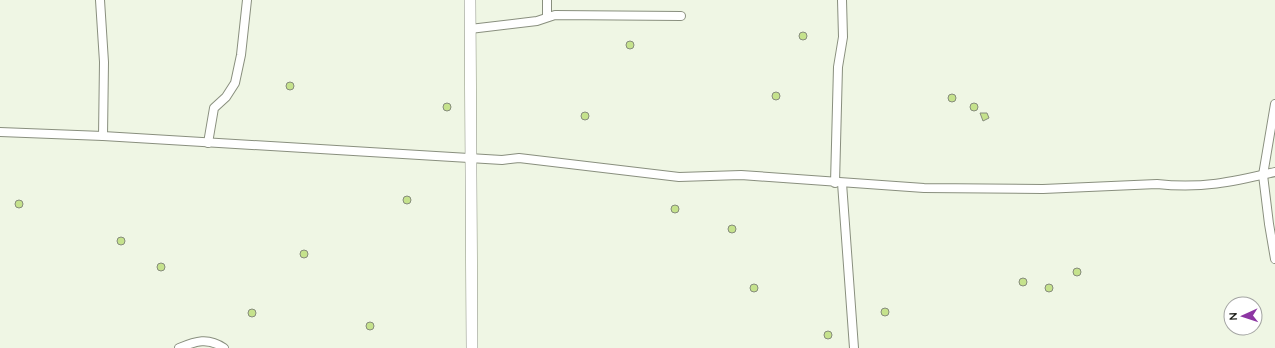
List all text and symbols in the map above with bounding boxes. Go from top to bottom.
north arrow [1223,296,1263,336]
text: N [1226,312,1240,321]

